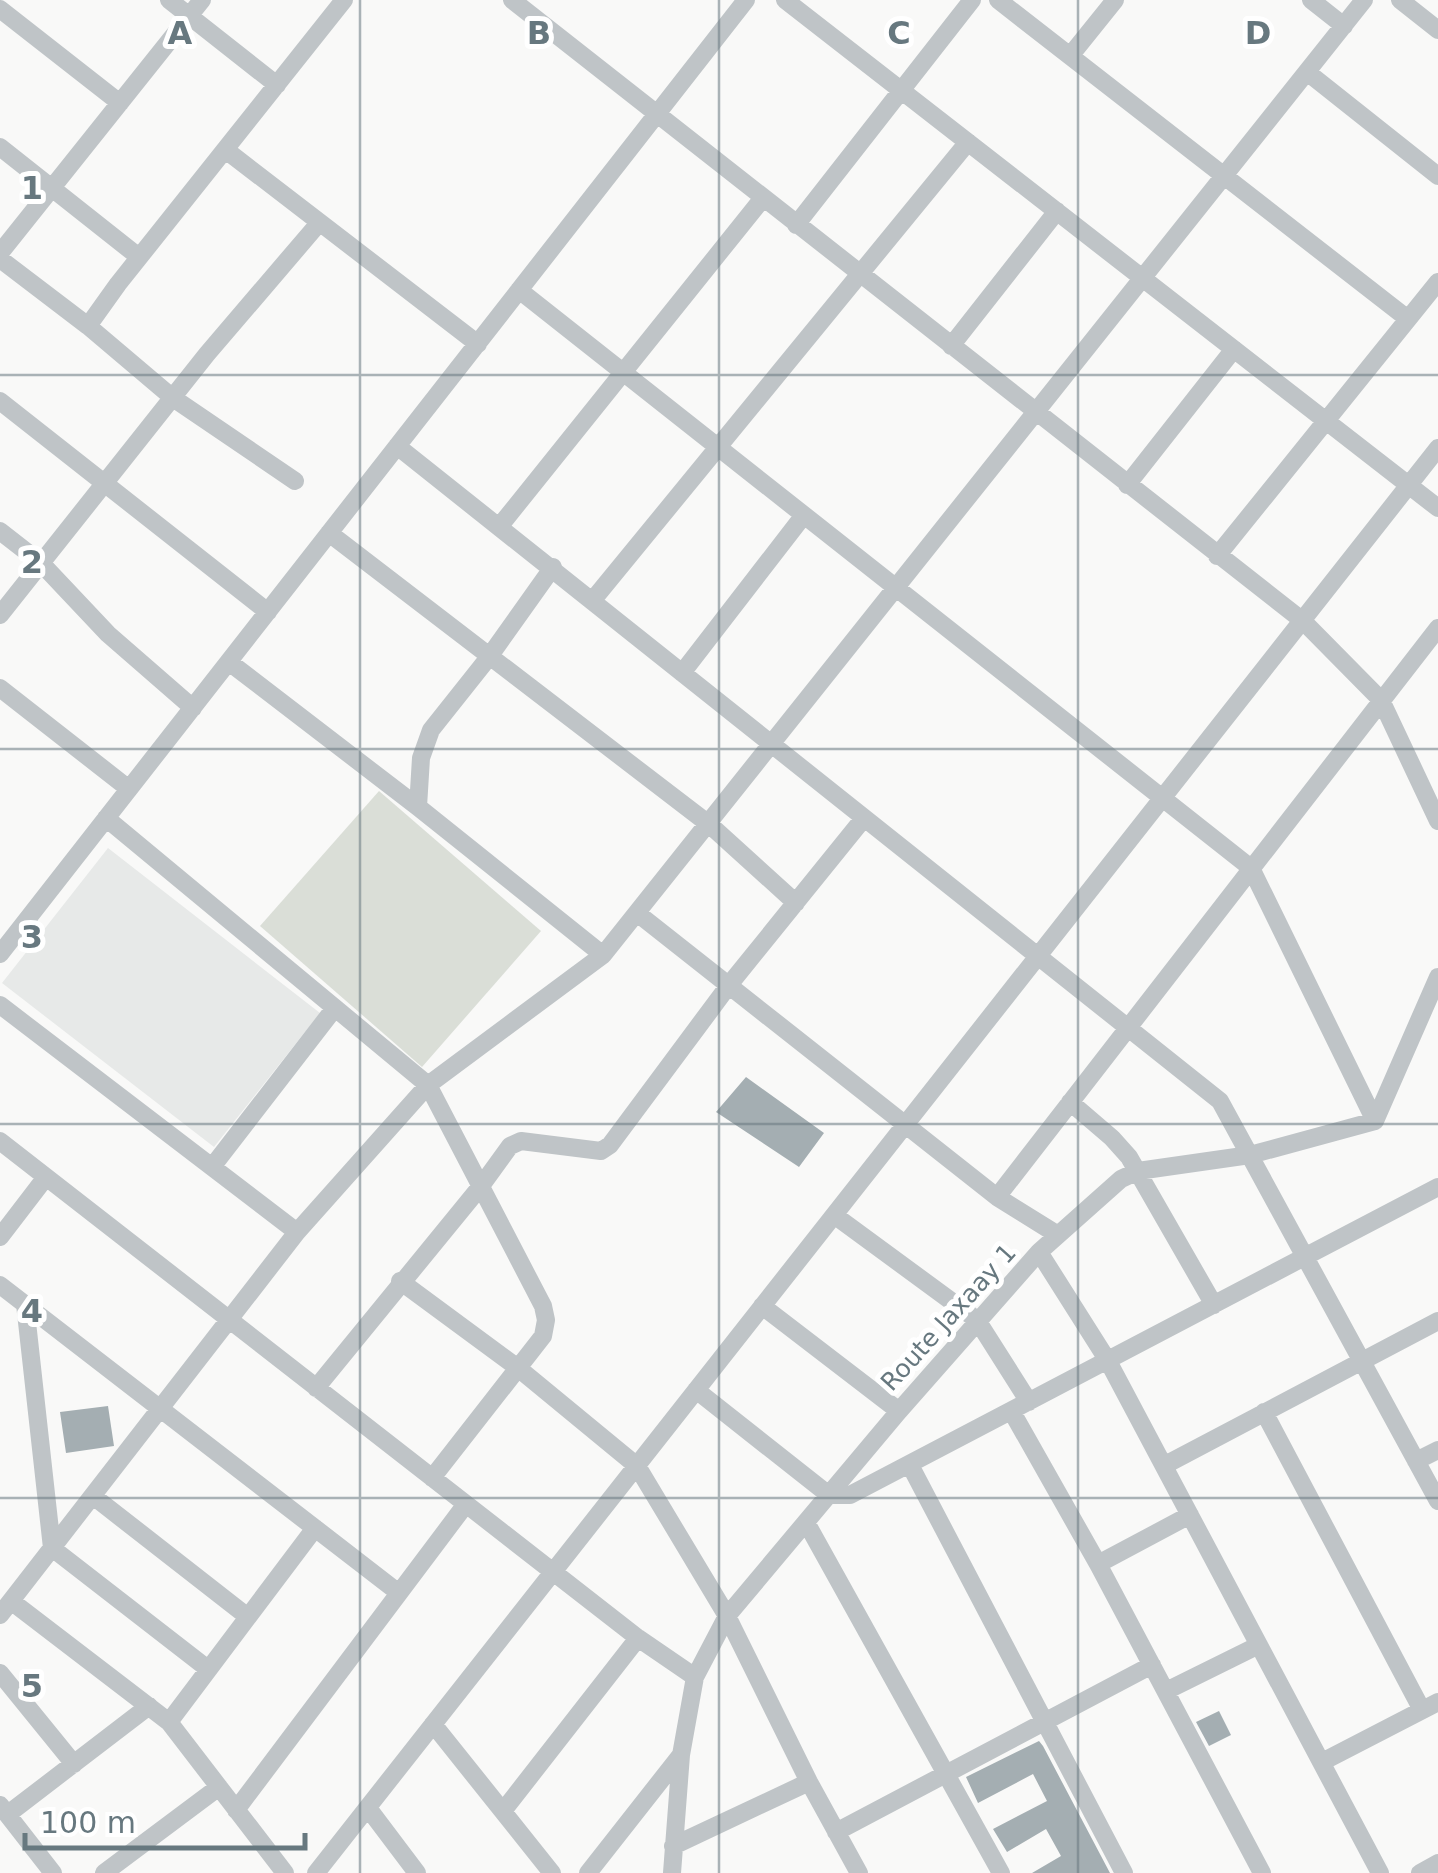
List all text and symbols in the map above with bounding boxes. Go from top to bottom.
text: A [168,14,193,52]
text: B [527,14,551,52]
text: C [887,14,911,52]
text: D [1245,14,1271,52]
text: 1 [21,169,43,207]
text: 2 [21,543,43,581]
text: 3 [21,918,43,956]
street label: Route Jaxaay 1 [875,1238,1022,1397]
text: 4 [21,1292,43,1330]
text: 5 [21,1667,43,1705]
scale bar [25,1788,305,1850]
text: 100 m [40,1805,136,1840]

